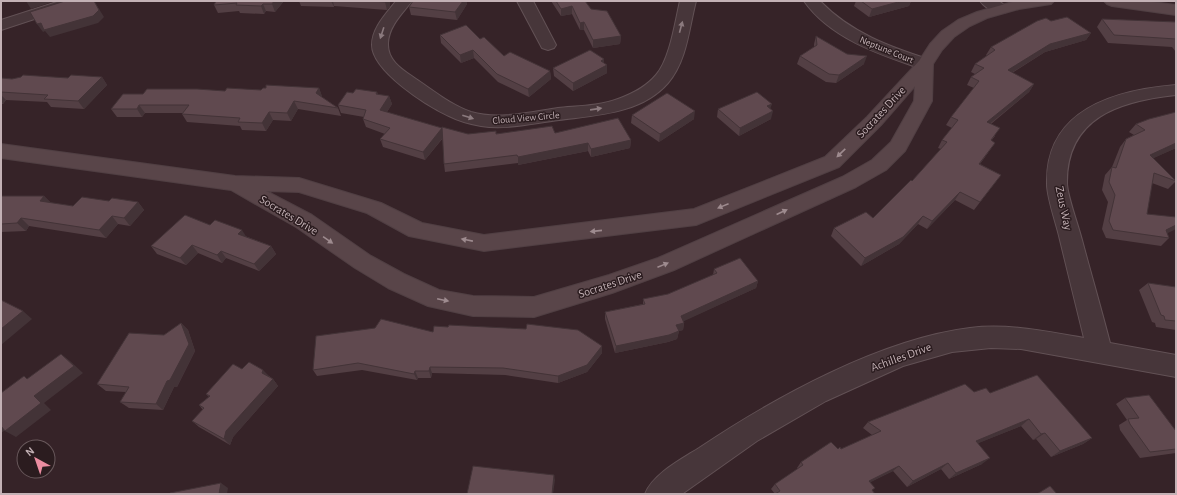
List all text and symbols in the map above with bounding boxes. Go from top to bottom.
one-way arrow [678,21,684,33]
one-way arrow [379,28,385,40]
street label: Neptune Court [858,35,916,66]
street label: Socrates Drive [854,84,908,140]
one-way arrow [590,106,603,113]
street label: Cloud View Circle [492,110,560,126]
one-way arrow [462,114,474,120]
one-way arrow [836,148,846,158]
street label: Zeus Way [1053,185,1075,231]
street label: Socrates Drive [258,193,320,237]
one-way arrow [717,204,729,210]
one-way arrow [777,209,789,215]
one-way arrow [590,228,602,234]
one-way arrow [323,236,334,244]
one-way arrow [461,237,473,243]
one-way arrow [658,262,669,268]
street label: Socrates Drive [577,268,643,300]
one-way arrow [437,297,449,303]
street label: Achilles Drive [869,341,933,373]
north arrow [16,439,56,479]
text: N [23,445,36,458]

